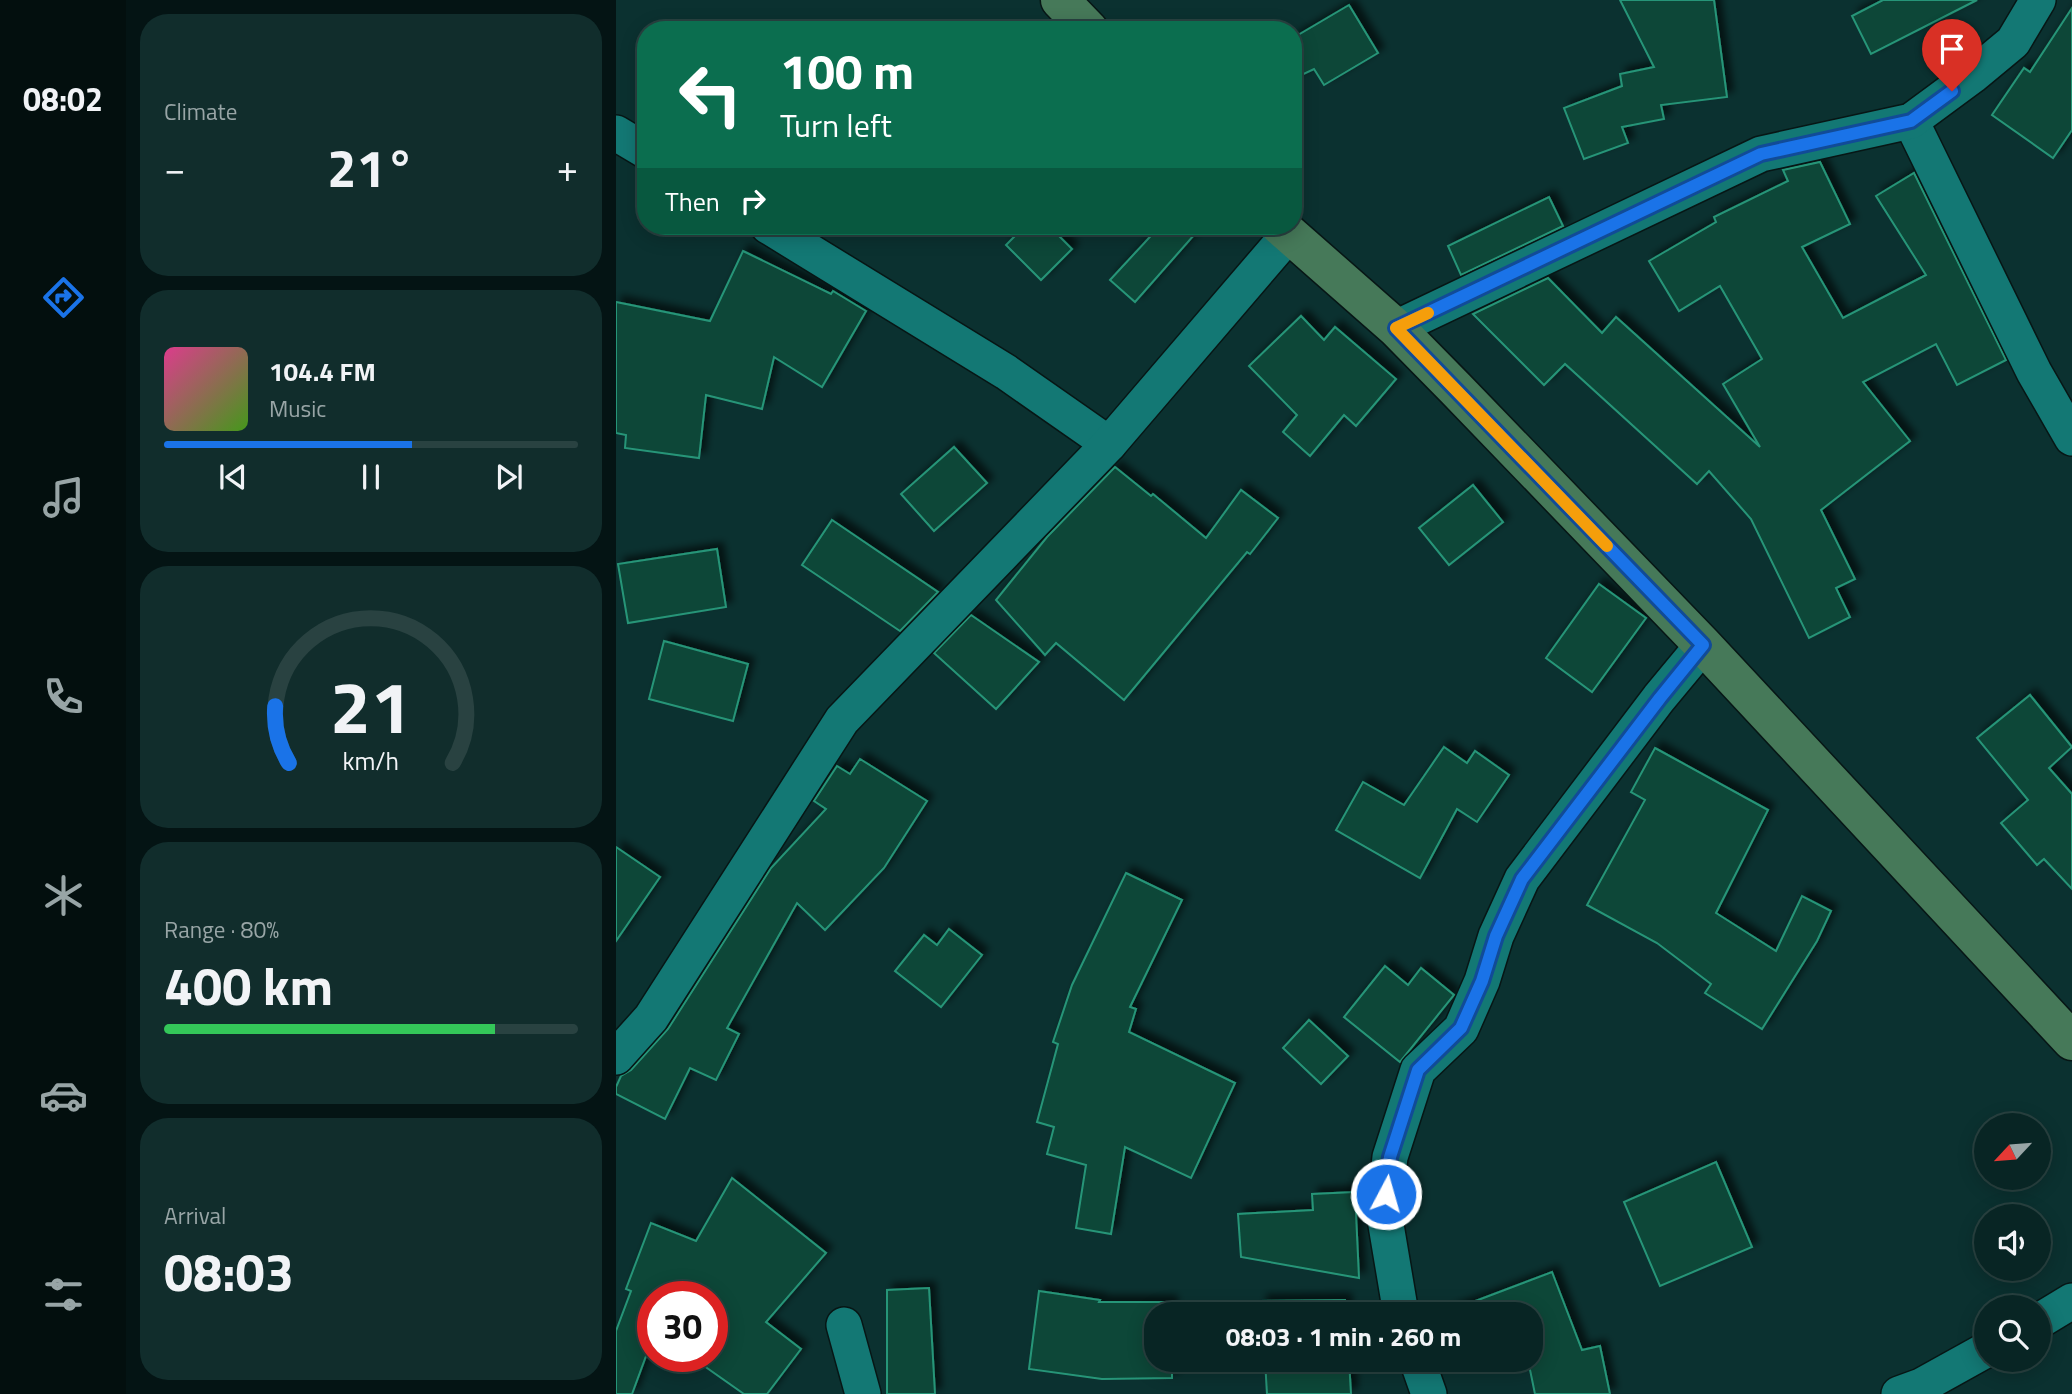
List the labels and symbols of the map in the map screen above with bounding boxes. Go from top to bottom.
pin [1922,19,1982,91]
north arrow [1974,1113,2051,1190]
position arrow [1349,1157,1423,1231]
speed limit sign: 30 [637,1281,728,1372]

